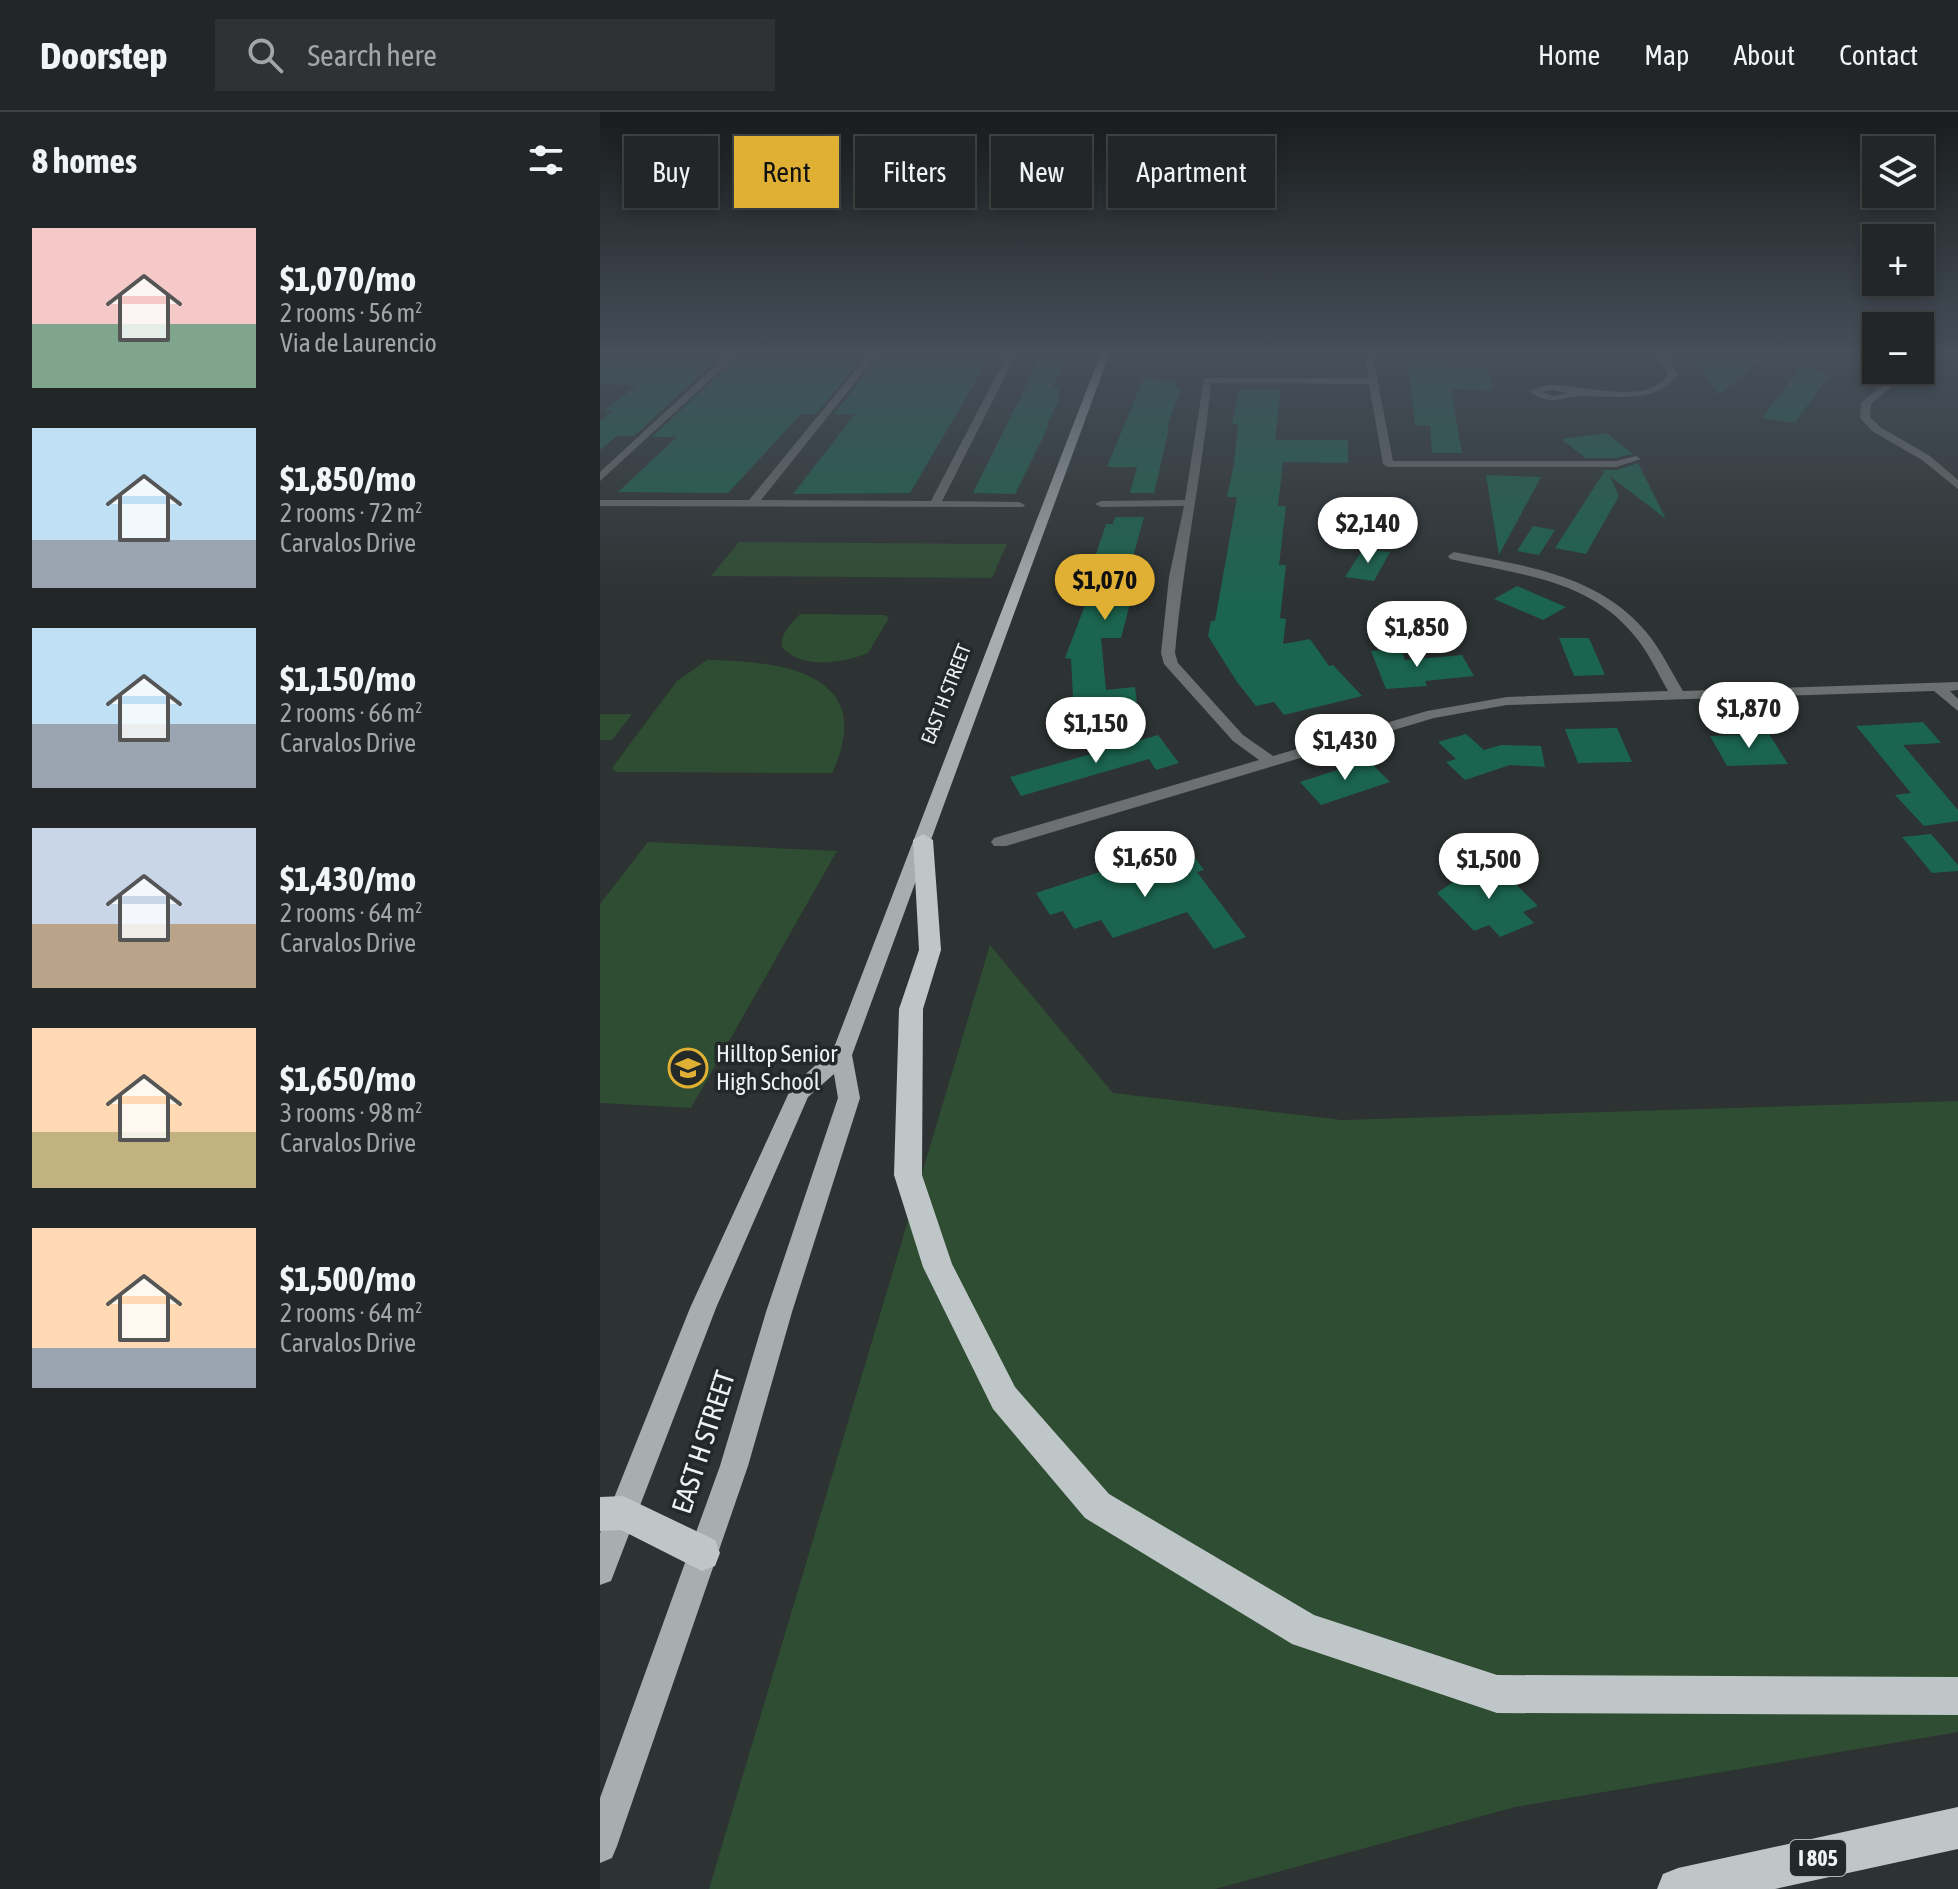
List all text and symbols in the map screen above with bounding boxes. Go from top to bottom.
search box [215,19,775,91]
icon: search [243,33,287,77]
text: Doorstep [40,34,167,77]
text: Search here [307,38,437,72]
text: Home [1538,39,1600,71]
text: Map [1644,39,1689,71]
text: About [1733,39,1795,71]
text: Contact [1839,39,1918,71]
chip: Buy [624,136,718,208]
chip: Rent [734,136,839,208]
chip: Filters [855,136,975,208]
chip: New [991,136,1092,208]
chip: Apartment [1108,136,1275,208]
map controls [1862,136,1934,384]
button: layers [1862,136,1934,208]
icon: filters [524,138,568,182]
text: 8 homes [32,141,137,180]
button: + [1862,224,1934,296]
text: $1,070/mo [280,259,416,298]
icon: home [96,260,192,356]
text: 2 rooms · 56 m² [280,298,422,328]
button: − [1862,312,1934,384]
text: Via de Laurencio [280,328,437,358]
text: $1,850/mo [280,459,416,498]
icon: home [96,460,192,556]
pin: $2,140 [1303,497,1433,565]
text: 2 rooms · 72 m² [280,498,422,528]
text: $2,140 [1336,508,1400,538]
text: Carvalos Drive [280,528,416,558]
pin: $1,070 [1040,554,1170,622]
text: $1,070 [1073,565,1137,595]
pin: $1,850 [1352,601,1482,669]
text: $1,850 [1385,612,1449,642]
street label: EAST H STREET [916,640,975,747]
text: $1,150/mo [280,659,416,698]
icon: home [96,660,192,756]
pin: $1,870 [1684,682,1814,750]
text: $1,870 [1717,693,1781,723]
pin: $1,150 [1031,697,1161,765]
text: 2 rooms · 66 m² [280,698,422,728]
text: $1,150 [1064,708,1128,738]
pin: $1,430 [1280,714,1410,782]
text: $1,430 [1313,725,1377,755]
text: Carvalos Drive [280,728,416,758]
pin: $1,650 [1080,831,1210,899]
pin: $1,500 [1424,833,1554,901]
text: $1,650 [1113,842,1177,872]
text: $1,500 [1457,844,1521,874]
text: $1,430/mo [280,859,416,898]
icon: home [96,860,192,956]
text: 2 rooms · 64 m² [280,898,422,928]
text: Carvalos Drive [280,928,416,958]
place label: Hilltop Senior High School [716,1040,838,1095]
school or university icon: Hilltop Senior High School [667,1047,709,1089]
text: $1,650/mo [280,1059,416,1098]
icon: home [96,1060,192,1156]
text: 3 rooms · 98 m² [280,1098,422,1128]
text: Carvalos Drive [280,1128,416,1158]
text: $1,500/mo [280,1259,416,1298]
icon: home [96,1260,192,1356]
text: 2 rooms · 64 m² [280,1298,422,1328]
text: Carvalos Drive [280,1328,416,1358]
street label: EAST H STREET [665,1367,741,1517]
road number: I 805 [1790,1840,1846,1876]

